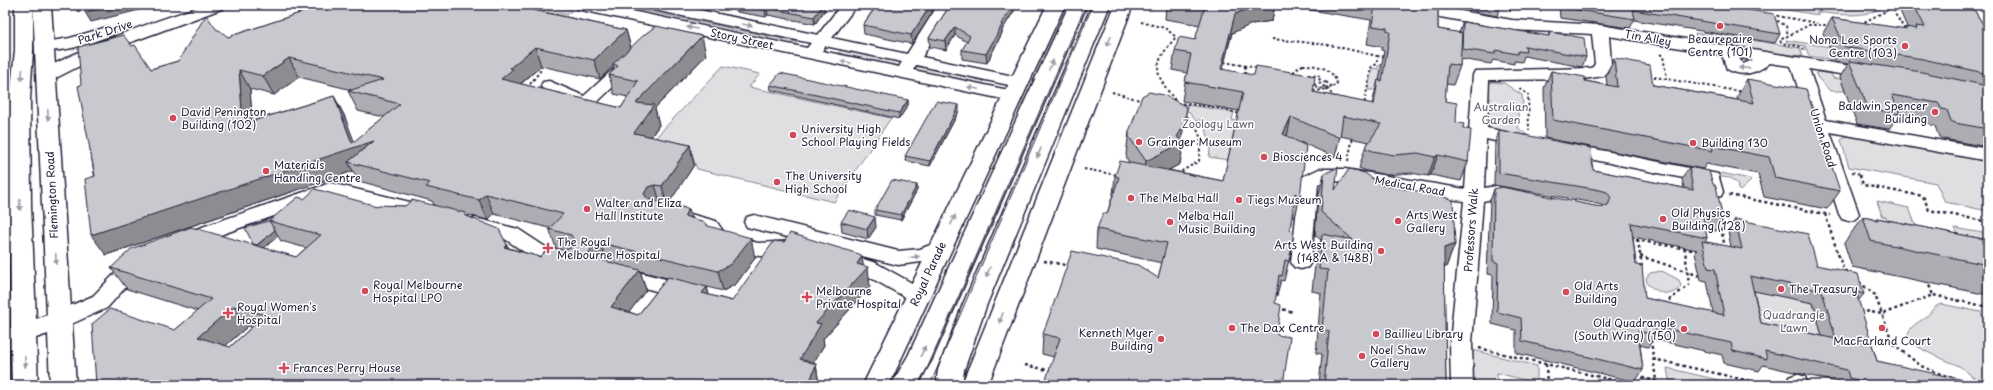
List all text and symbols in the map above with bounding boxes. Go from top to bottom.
street label: Park Drive [75,15,134,48]
marker: Beaurepaire Centre (101) [1715,21,1725,31]
one-way arrow [741,22,753,28]
street label: Story Street [709,24,776,54]
one-way arrow [686,25,698,31]
street label: Tin Alley [1623,25,1673,50]
place label: Beaurepaire Centre (101) [1687,30,1753,60]
place label: Nona Lee Sports Centre (103) [1809,31,1897,61]
one-way arrow [1106,36,1112,48]
marker: Nona Lee Sports Centre (103) [1900,41,1910,51]
one-way arrow [840,58,852,64]
one-way arrow [1048,59,1054,70]
one-way arrow [1737,65,1750,71]
one-way arrow [18,69,25,81]
one-way arrow [967,85,980,91]
place label: Baldwin Spencer Building [1838,97,1928,127]
park label: Australian Garden [1474,98,1528,128]
place label: David Penington Building (102) [181,103,266,133]
street label: Union Road [1806,106,1841,170]
marker: Baldwin Spencer Building [1930,107,1940,117]
one-way arrow [45,109,51,122]
marker: David Penington Building (102) [168,113,178,123]
park label: Zoology Lawn [1182,115,1254,132]
place label: University High School Playing Fields [801,120,910,150]
marker: University High School Playing Fields [788,130,798,140]
place label: Grainger Museum [1147,133,1242,150]
place label: Building 130 [1701,134,1768,151]
marker: Grainger Museum [1134,137,1144,147]
marker: Building 130 [1688,138,1698,148]
one-way arrow [1036,147,1042,158]
place label: Biosciences 4 [1272,148,1343,165]
street label: Flemington Road [41,151,62,239]
marker: Biosciences 4 [1259,152,1269,162]
place label: Materials Handling Centre [274,156,361,186]
marker: Materials Handling Centre [261,166,271,176]
place label: The University High School [785,167,862,197]
street label: Medical Road [1374,171,1447,200]
marker: The University High School [772,177,782,187]
street label: Professors Walk [1459,187,1482,272]
place label: The Melba Hall [1139,189,1219,206]
place label: Tiegs Museum [1247,191,1321,208]
marker: The Melba Hall [1126,193,1136,203]
place label: Walter and Eliza Hall Institute [595,194,682,224]
marker: Tiegs Museum [1234,195,1244,205]
one-way arrow [17,199,24,211]
marker: Walter and Eliza Hall Institute [582,204,592,214]
place label: Old Physics Building (128) [1671,204,1746,234]
place label: Arts West Gallery [1406,206,1458,236]
place label: Melba Hall Music Building [1178,207,1256,237]
marker: Old Physics Building (128) [1658,214,1668,224]
one-way arrow [950,215,956,226]
marker: Arts West Gallery [1393,216,1403,226]
marker: Melba Hall Music Building [1165,217,1175,227]
place label: The Royal Melbourne Hospital [557,233,660,263]
place label: Arts West Building (148A & 148B) [1274,236,1373,266]
street label: Royal Parade [905,238,950,309]
marker: The Royal Melbourne Hospital [542,242,554,254]
marker: Arts West Building (148A & 148B) [1376,246,1386,256]
one-way arrow [52,253,59,265]
one-way arrow [908,254,920,261]
one-way arrow [985,267,991,279]
place label: Royal Melbourne Hospital LPO [373,276,463,306]
place label: Old Arts Building [1574,277,1618,307]
place label: The Treasury [1789,280,1858,297]
place label: Melbourne Private Hospital [816,282,901,312]
marker: The Treasury [1776,284,1786,294]
marker: Royal Melbourne Hospital LPO [360,286,370,296]
marker: Old Arts Building [1561,287,1571,297]
marker: Melbourne Private Hospital [801,291,813,303]
place label: Royal Women's Hospital [237,298,317,328]
park label: Quadrangle Lawn [1763,306,1825,336]
marker: Royal Women's Hospital [222,307,234,319]
one-way arrow [998,313,1004,325]
place label: Old Quadrangle (South Wing) (150) [1574,314,1676,344]
place label: The Dax Centre [1240,319,1325,336]
marker: The Dax Centre [1227,323,1237,333]
marker: MacFarland Court [1877,323,1887,333]
place label: Kenneth Myer Building [1079,324,1154,354]
marker: Old Quadrangle (South Wing) (150) [1679,324,1689,334]
place label: Baillieu Library [1384,325,1463,342]
marker: Baillieu Library [1371,329,1381,339]
place label: MacFarland Court [1833,332,1931,349]
marker: Kenneth Myer Building [1156,334,1166,344]
place label: Noel Shaw Gallery [1370,341,1426,371]
one-way arrow [920,345,926,357]
marker: Noel Shaw Gallery [1357,351,1367,361]
one-way arrow [22,356,28,369]
place label: Frances Perry House [293,359,401,376]
marker: Frances Perry House [278,362,290,374]

